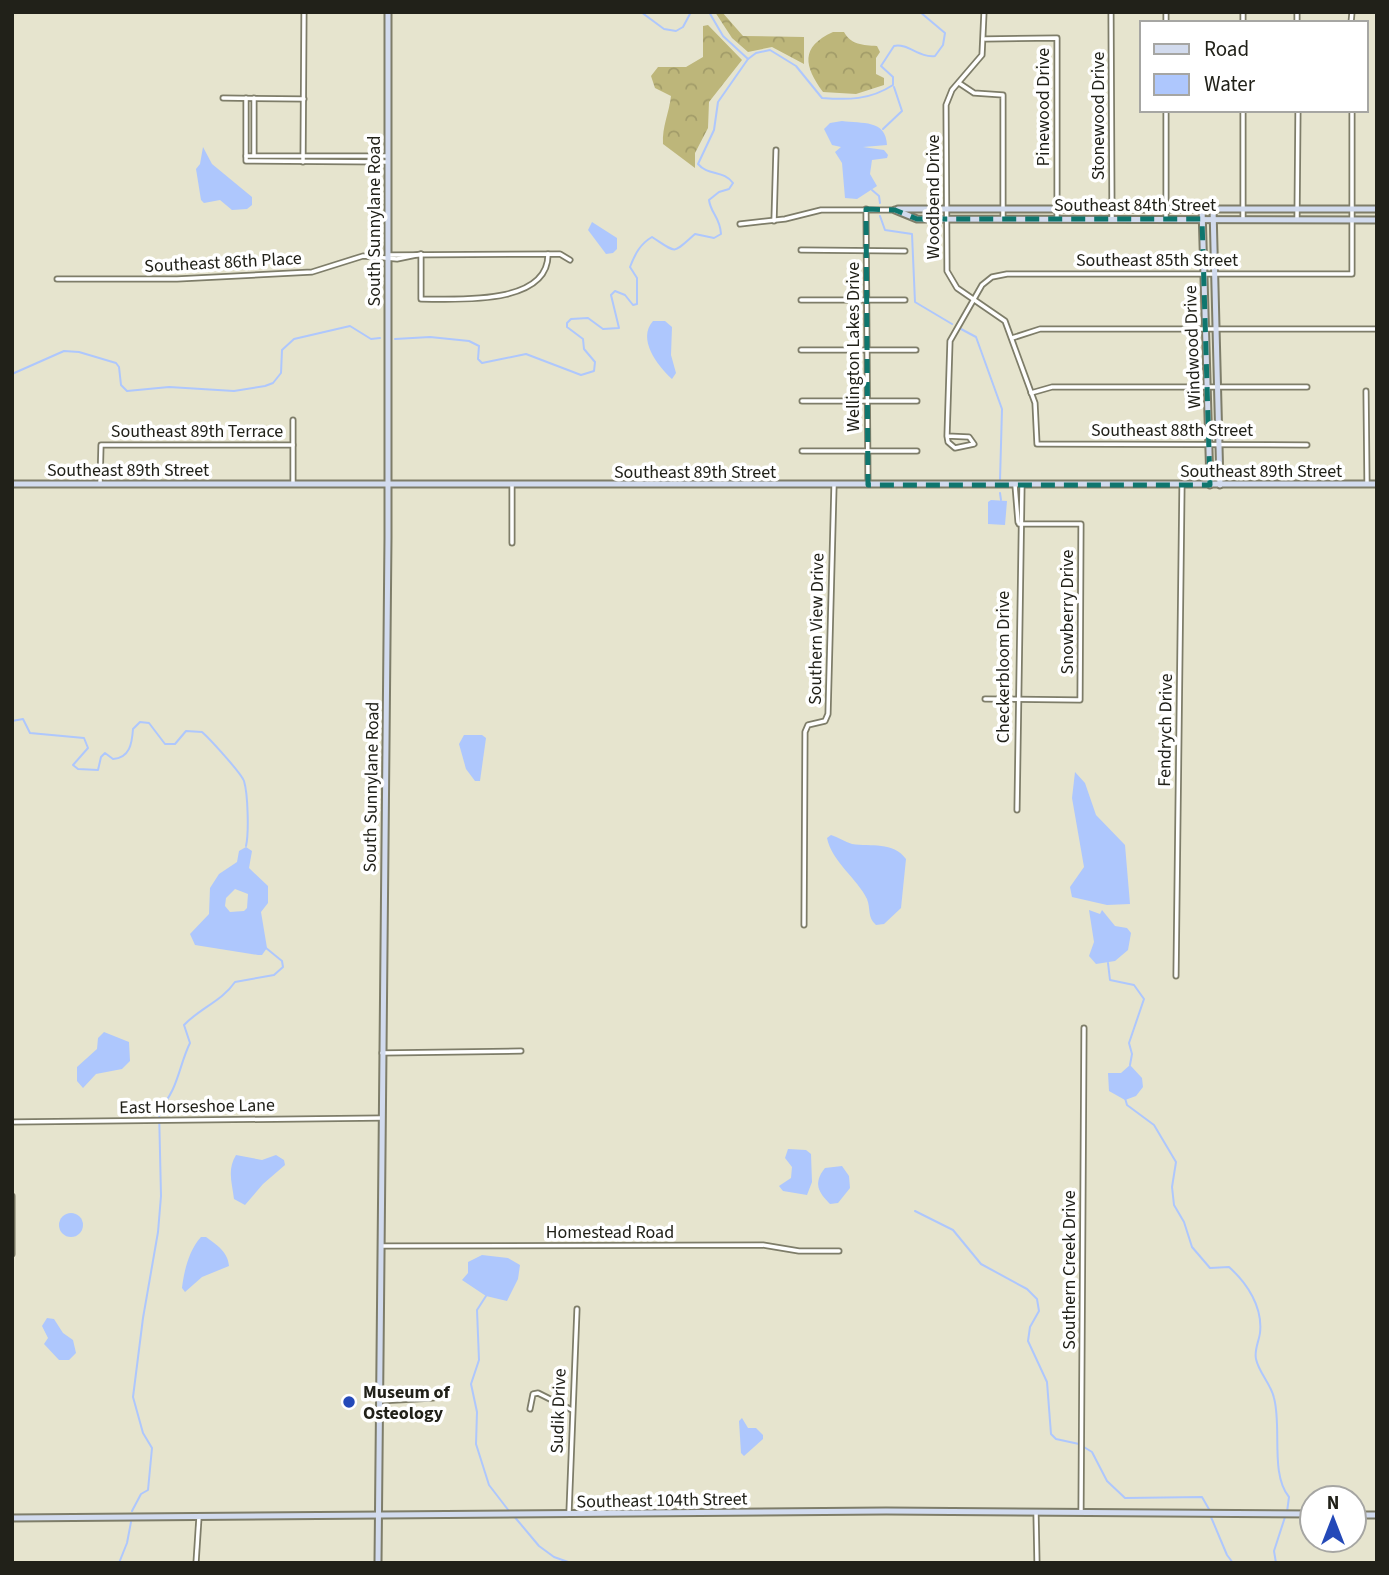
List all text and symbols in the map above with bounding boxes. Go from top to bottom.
legend [1140,21,1368,112]
text: Road [1204,34,1249,64]
street label: Pinewood Drive [1031,48,1056,166]
street label: Stonewood Drive [1086,52,1111,180]
text: Water [1204,69,1256,99]
street label: Woodbend Drive [921,134,946,259]
street label: South Sunnylane Road [362,136,387,306]
street label: Southeast 84th Street [1054,193,1216,218]
street label: Southeast 86th Place [144,246,302,279]
street label: Southeast 85th Street [1076,248,1238,273]
street label: Wellington Lakes Drive [841,262,866,432]
street label: Windwood Drive [1178,285,1207,409]
street label: Southeast 88th Street [1091,418,1253,443]
street label: Southeast 89th Terrace [111,419,283,444]
street label: Southeast 89th Street [47,458,209,483]
street label: Southeast 89th Street [1180,459,1342,484]
street label: Southeast 89th Street [614,460,776,485]
street label: Snowberry Drive [1055,549,1080,674]
street label: Southern View Drive [803,553,830,705]
street label: Checkerbloom Drive [991,591,1016,743]
street label: Fendrych Drive [1152,673,1179,787]
street label: South Sunnylane Road [358,701,385,873]
street label: East Horseshoe Lane [119,1093,275,1120]
street label: Southern Creek Drive [1057,1190,1082,1350]
street label: Homestead Road [546,1220,674,1245]
street label: Sudik Drive [545,1368,572,1454]
place label: Museum of Osteology [363,1380,450,1426]
marker: Museum of Osteology [341,1394,357,1410]
north arrow [1298,1484,1368,1554]
street label: Southeast 104th Street [576,1487,748,1514]
text: N [1327,1490,1339,1517]

